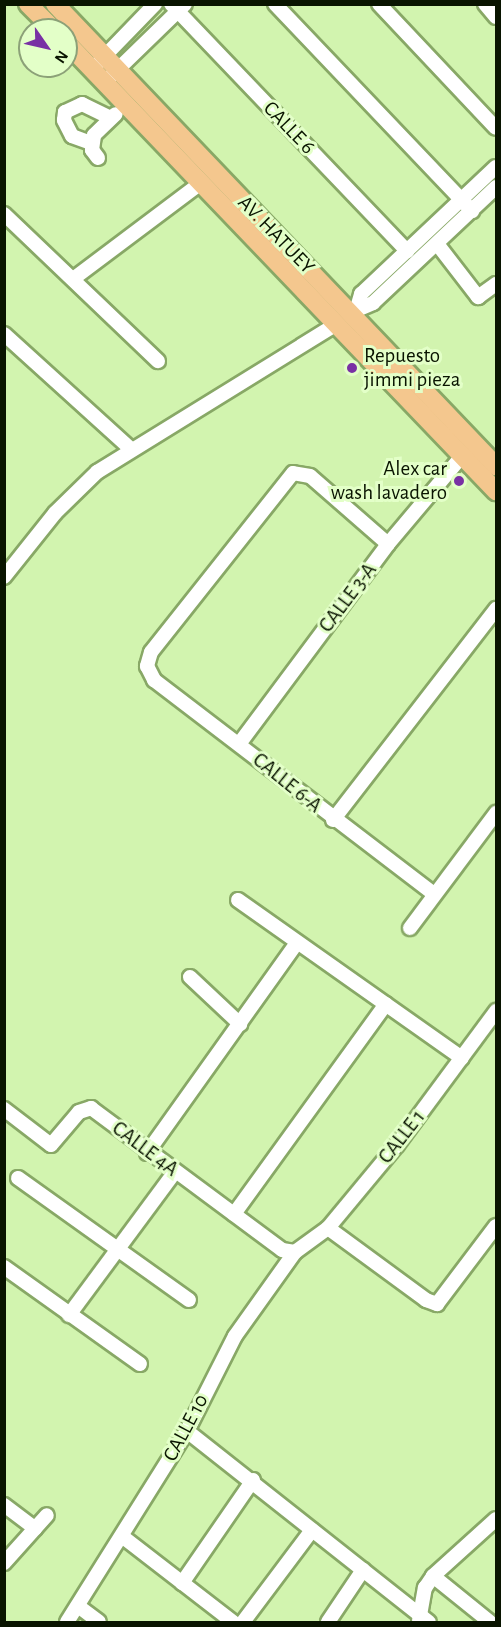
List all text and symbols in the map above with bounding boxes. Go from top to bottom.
north arrow [18,18,78,78]
text: N [52,48,71,66]
street label: CALLE 6 [258,96,320,160]
street label: AV. HATUEY [232,190,320,280]
place label: Repuesto jimmi pieza [364,343,460,393]
marker: Repuesto jimmi pieza [345,361,359,375]
place label: Alex car wash lavadero [331,456,447,506]
marker: Alex car wash lavadero [452,474,466,488]
street label: CALLE 3-A [314,558,382,638]
street label: CALLE 6-A [247,748,327,818]
street label: CALLE 1 [373,1105,431,1169]
street label: CALLE 4A [107,1116,183,1182]
street label: CALLE 10 [158,1390,214,1466]

